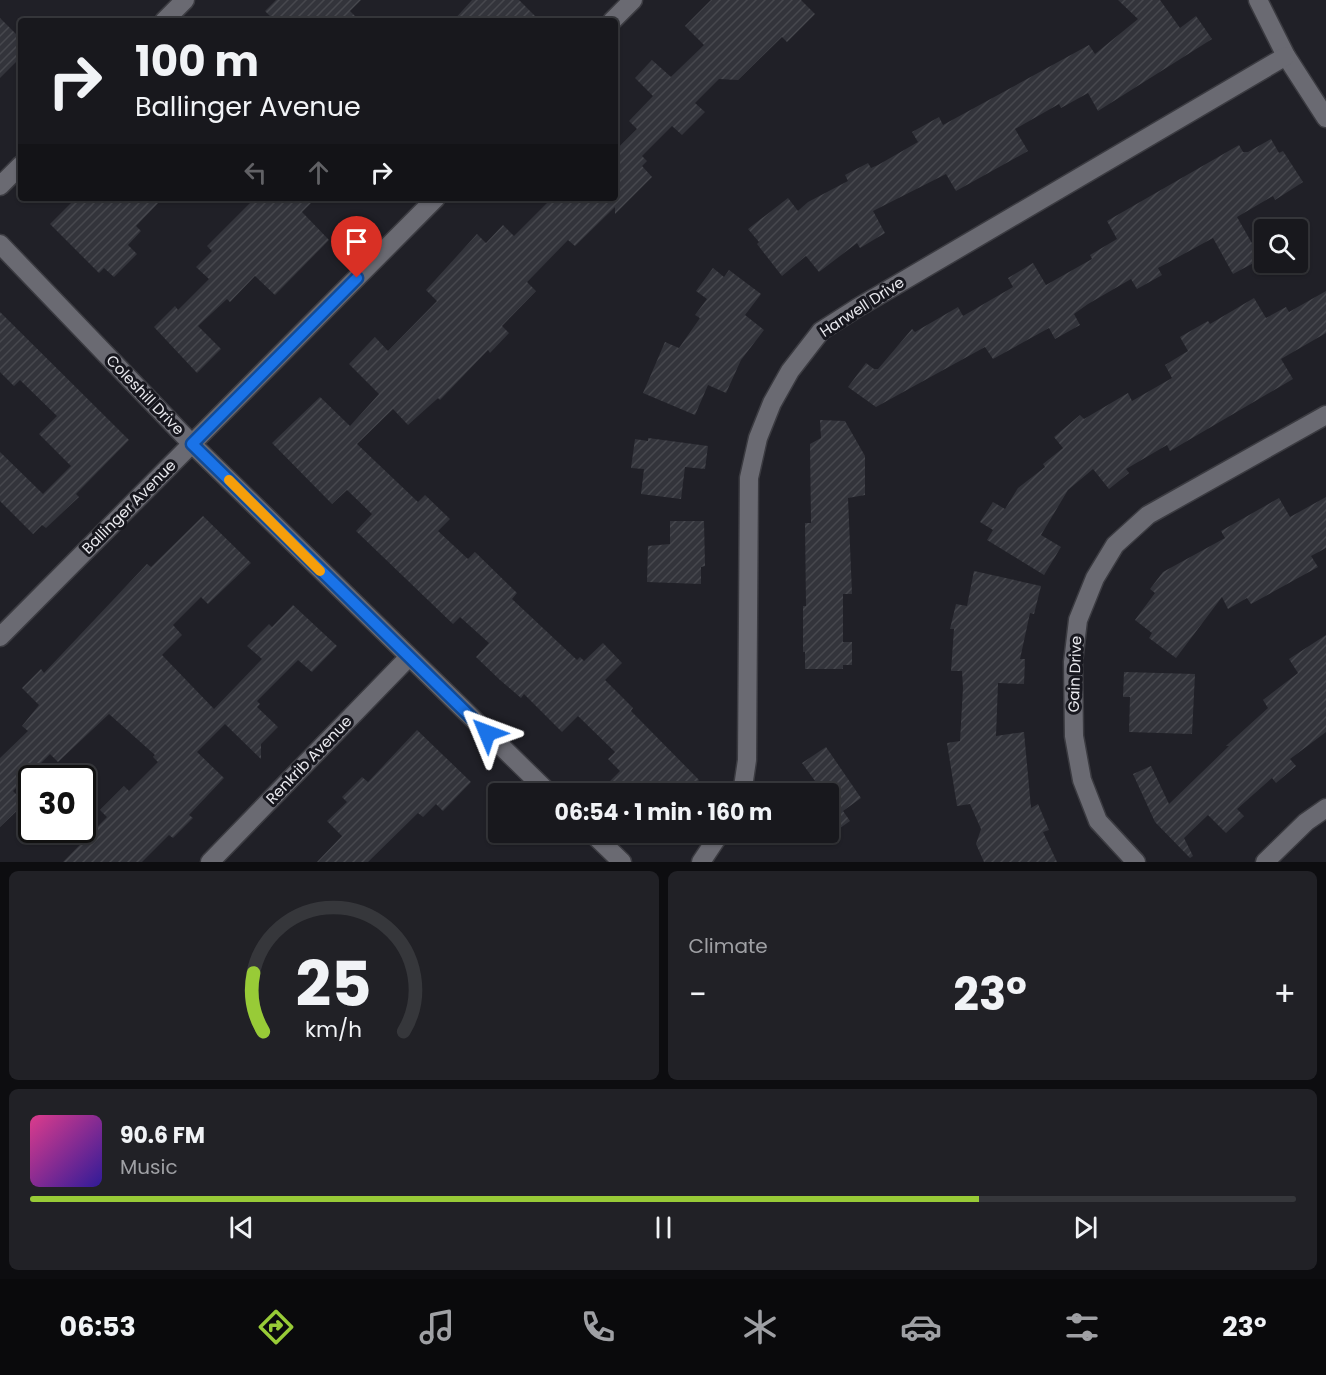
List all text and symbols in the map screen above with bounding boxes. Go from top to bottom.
text: 100 m [135,32,259,91]
icon: right [36,42,114,120]
text: Ballinger Avenue [135,88,361,125]
icon: left [239,156,272,189]
icon: ahead [302,156,335,189]
icon: right [365,156,398,189]
pin [331,216,382,278]
map controls [1254,219,1308,273]
button: search [1254,219,1308,273]
icon: arrive [340,225,373,258]
street label: Harwell Drive [815,271,908,342]
street label: Coleshill Drive [102,350,189,439]
street label: Ballinger Avenue [77,455,180,558]
street label: Gain Drive [1063,635,1086,713]
position arrow [455,701,519,765]
street label: Renkrib Avenue [261,711,356,808]
speed limit sign: 30 [18,765,96,843]
text: 06:54 · 1 min · 160 m [555,797,772,828]
text: Climate [689,932,768,960]
text: 25 [296,940,372,1028]
text: 23° [953,963,1027,1026]
text: − [689,971,707,1018]
text: + [1273,971,1296,1018]
text: km/h [305,1015,362,1046]
text: 90.6 FM [120,1120,205,1151]
text: Music [120,1153,178,1181]
icon: previous [225,1211,258,1244]
icon: pause [647,1211,680,1244]
icon: next [1069,1211,1102,1244]
icon: directions [255,1306,297,1348]
icon: music [416,1306,458,1348]
icon: phone [577,1306,619,1348]
icon: climate [739,1306,781,1348]
icon: car [900,1306,942,1348]
icon: filters [1061,1306,1103,1348]
text: 06:53 [60,1308,136,1345]
text: 23° [1222,1308,1266,1345]

